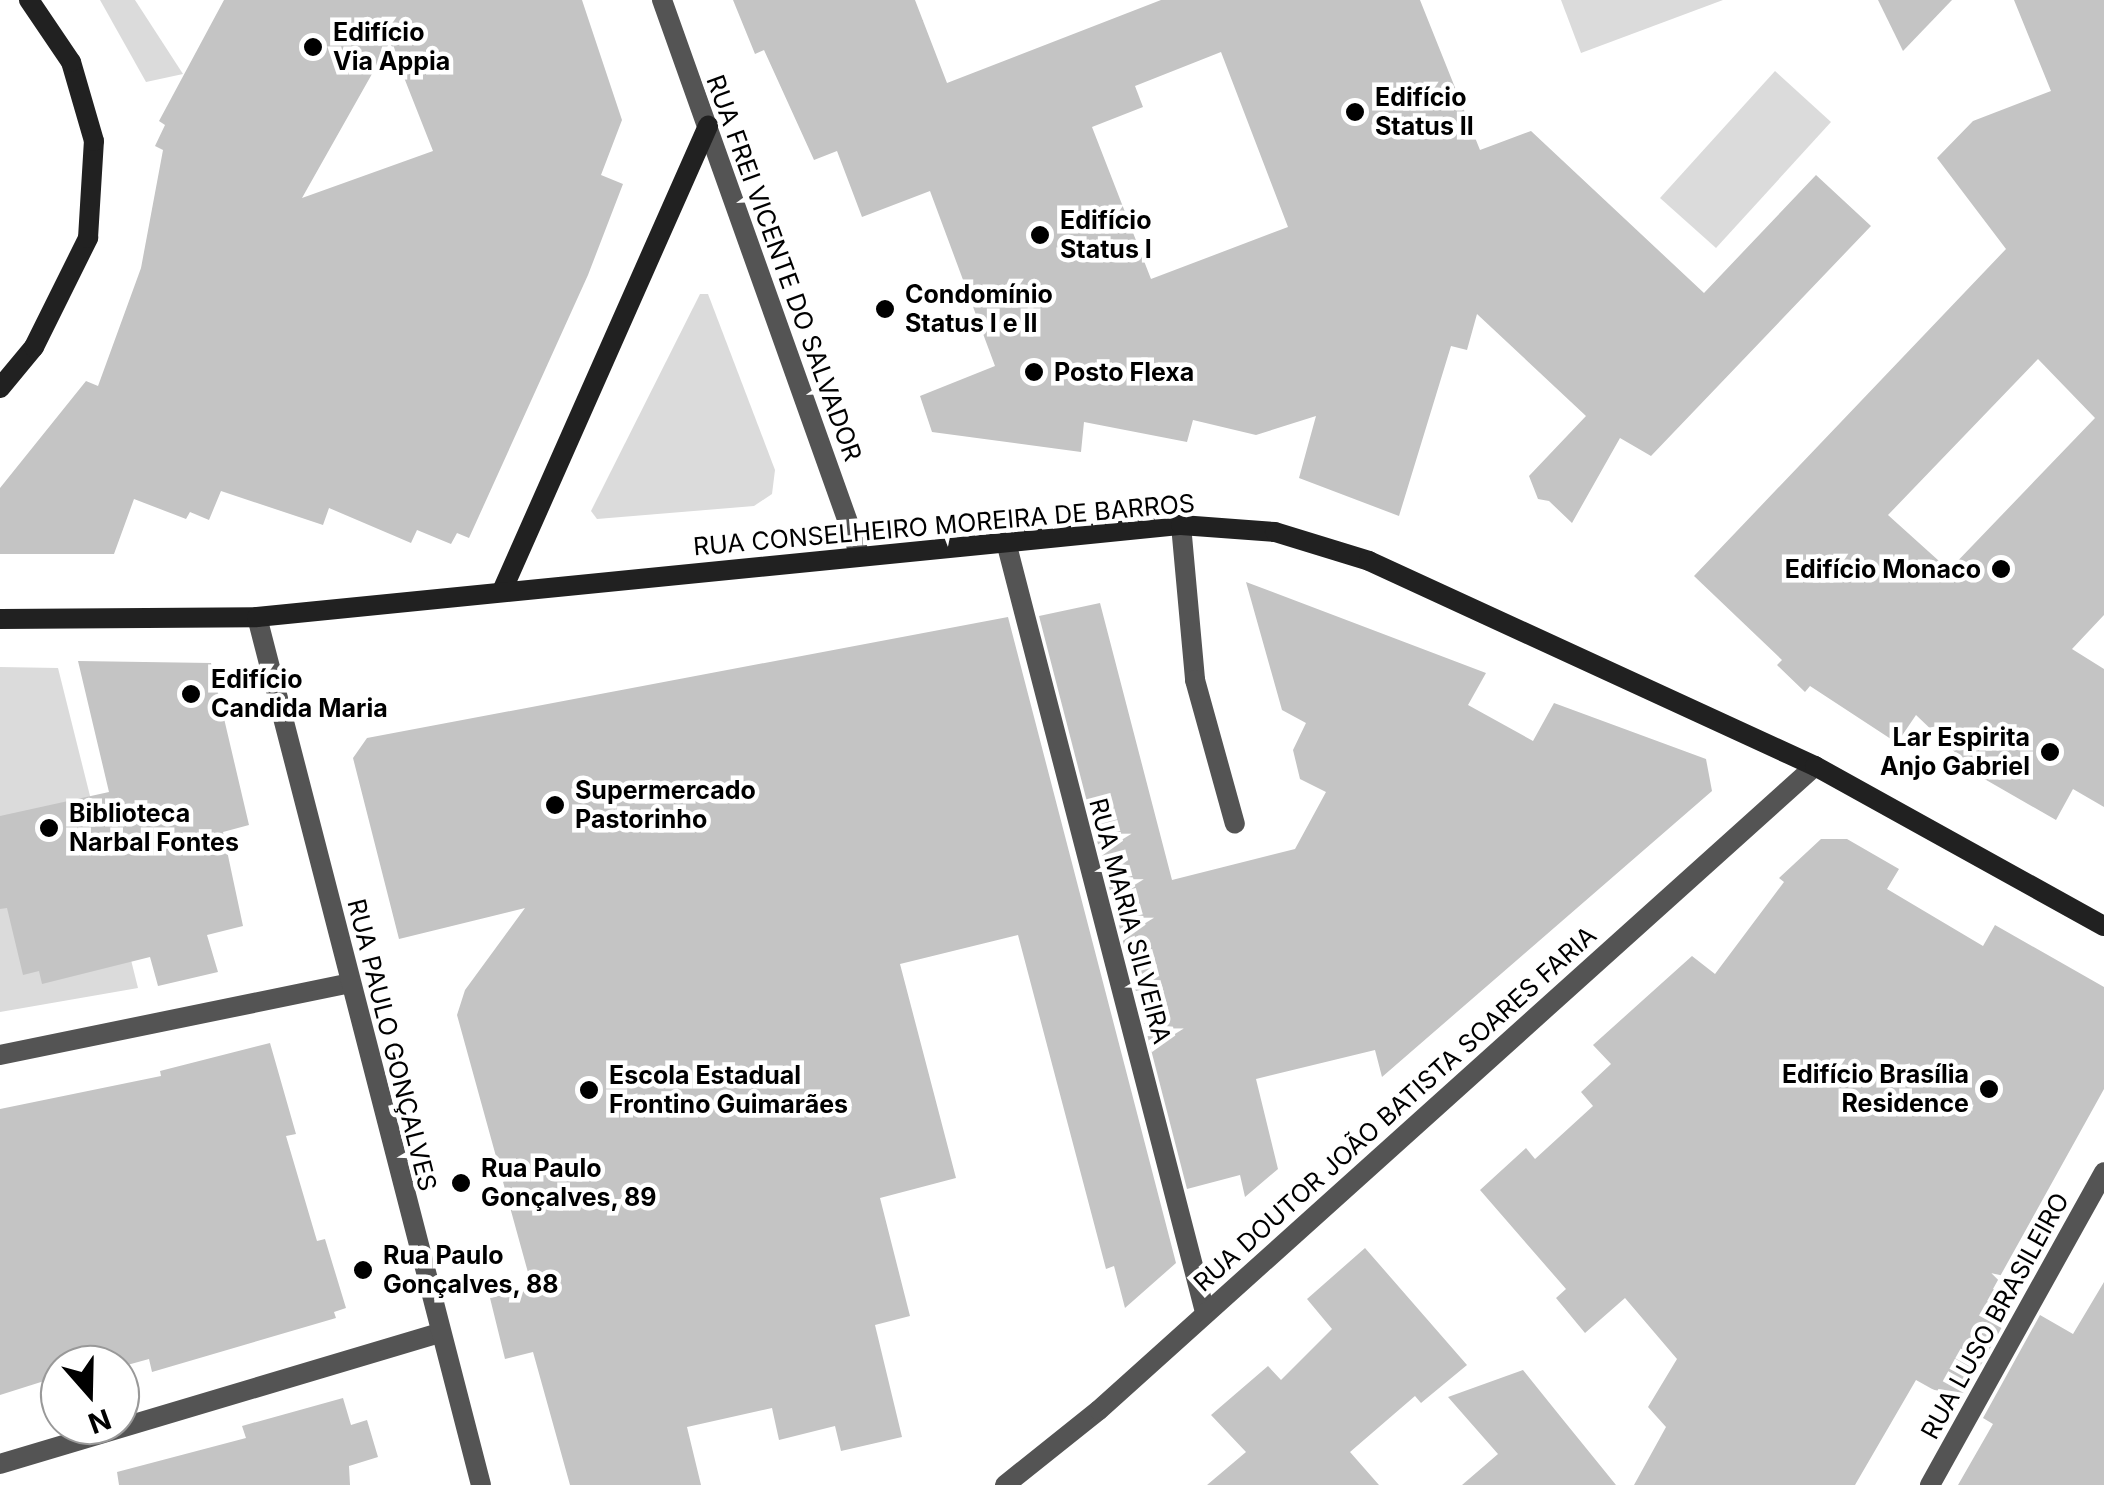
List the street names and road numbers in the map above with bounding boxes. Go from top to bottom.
street label: RUA FREI VICENTE DO SALVADOR [700,71,868,465]
street label: RUA CONSELHEIRO MOREIRA DE BARROS [692,488,1196,562]
street label: RUA MARIA SILVEIRA [1083,795,1177,1047]
street label: RUA PAULO GONÇALVES [341,896,443,1194]
street label: RUA DOUTOR JOÃO BATISTA SOARES FARIA [1188,920,1602,1298]
street label: RUA LUSO BRASILEIRO [1915,1188,2075,1444]

